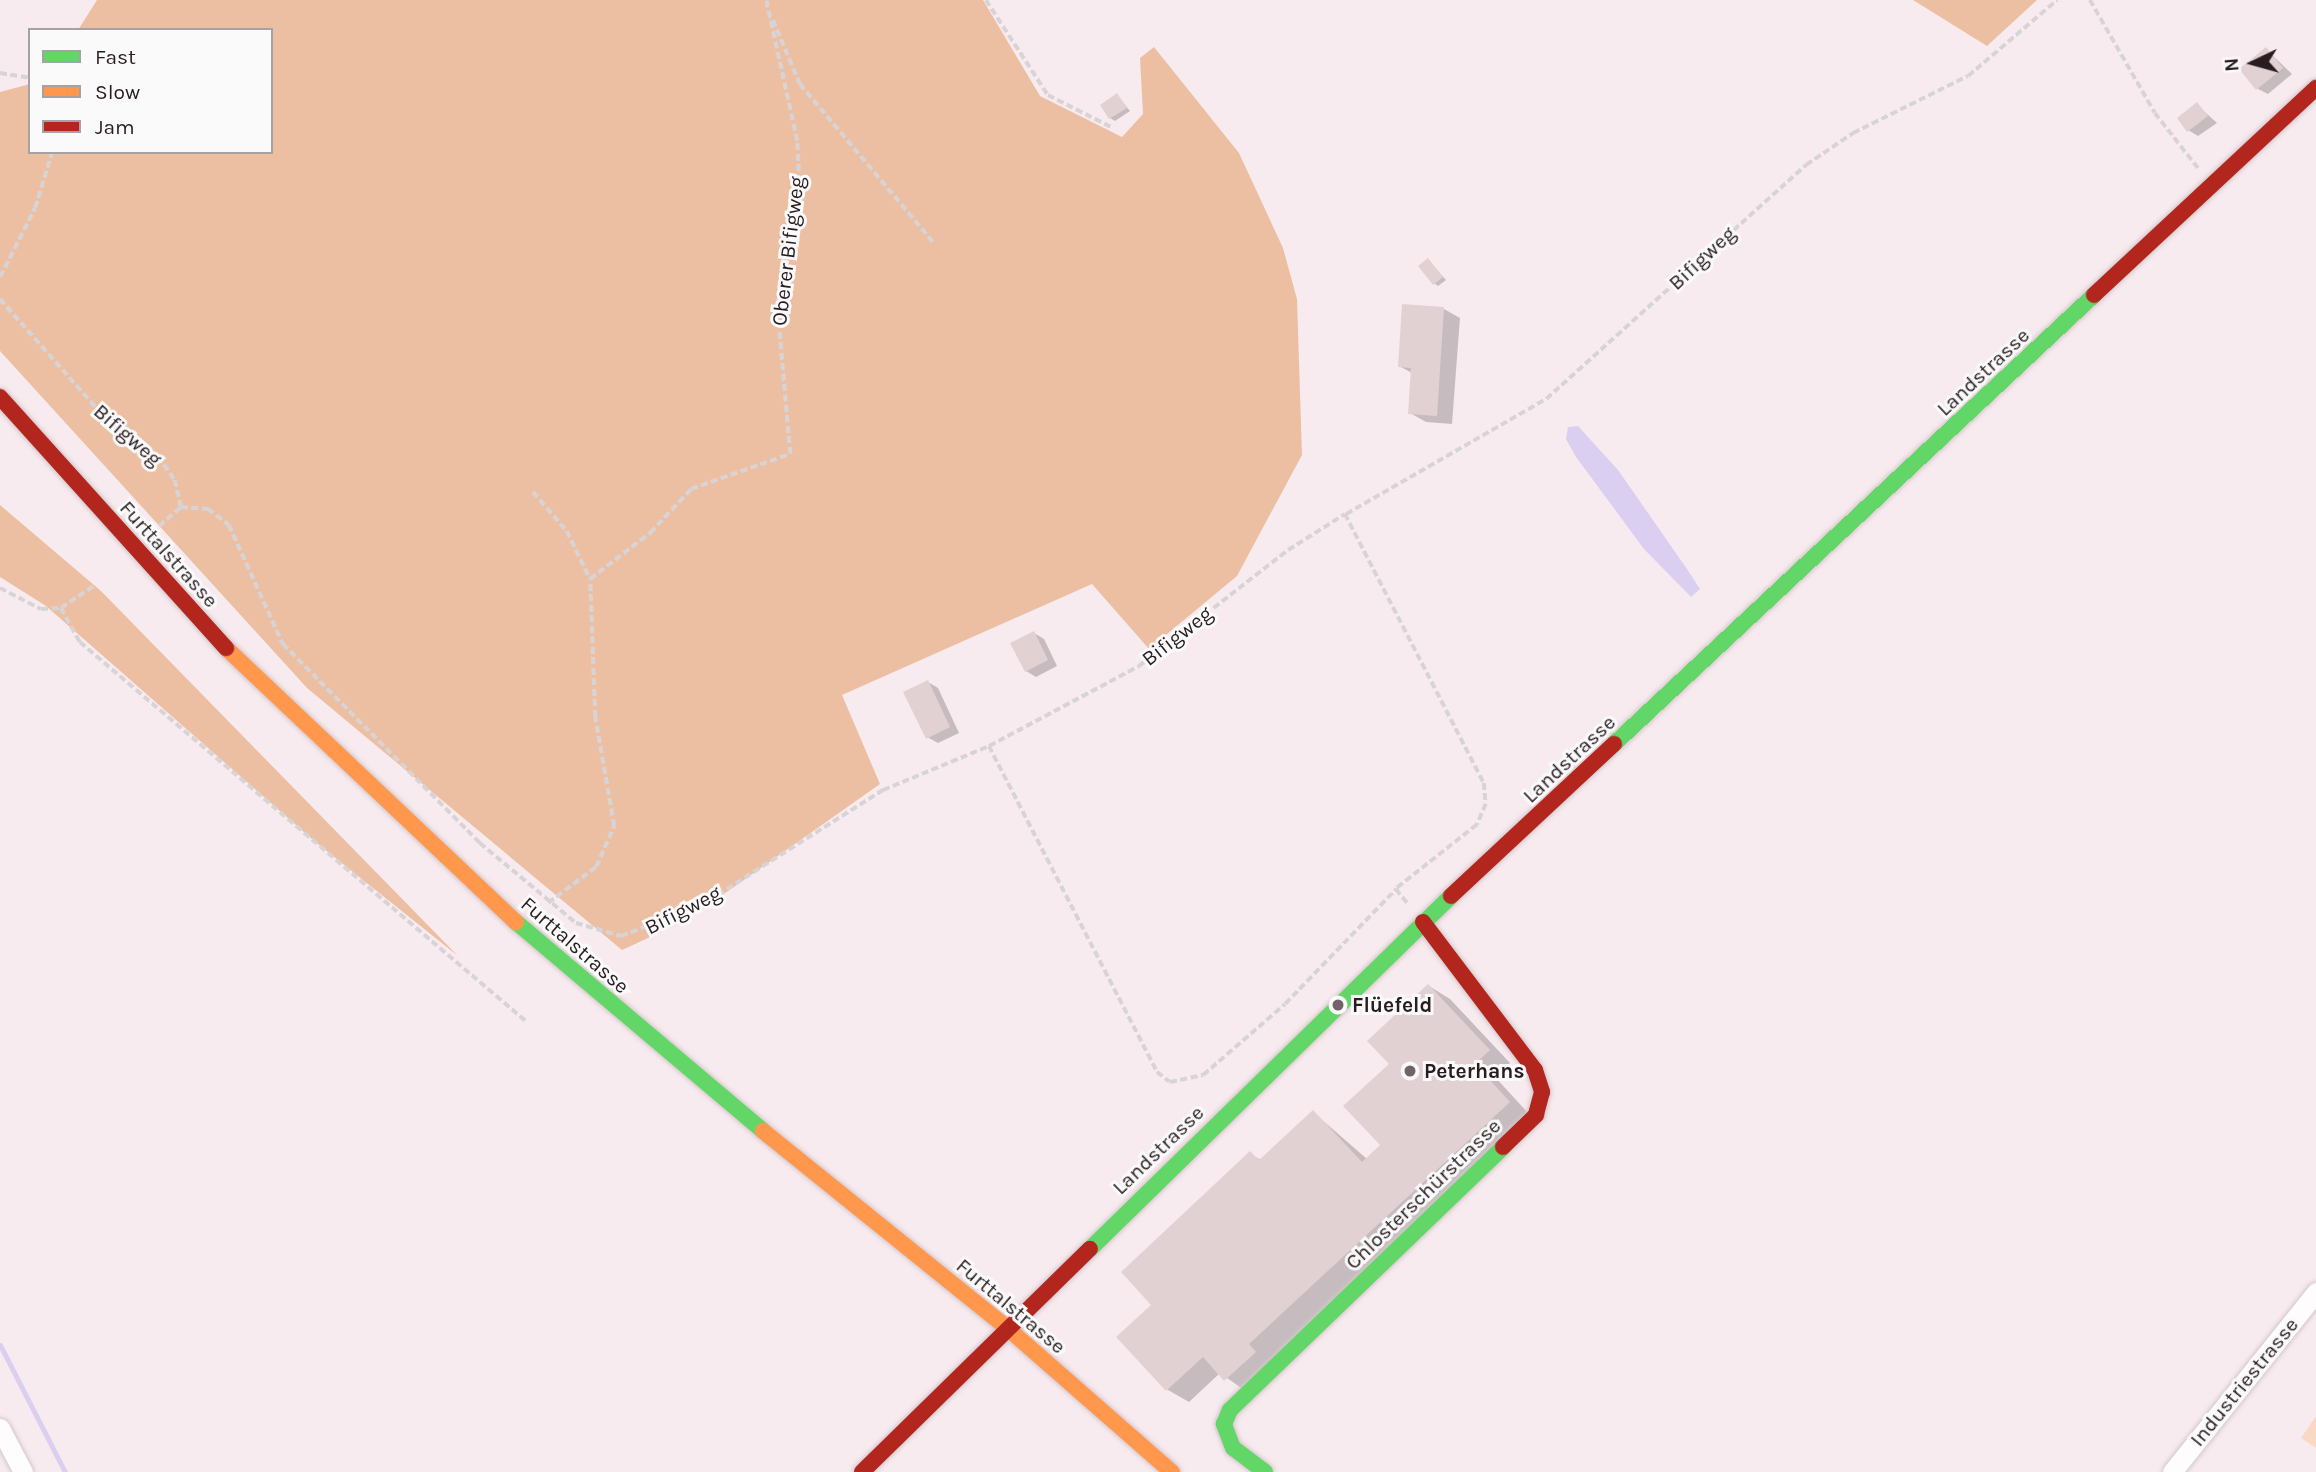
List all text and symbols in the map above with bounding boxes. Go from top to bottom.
legend [28,28,273,154]
north arrow [2218,28,2288,98]
text: Fast [95,45,136,69]
text: N [2221,57,2244,73]
text: Slow [95,80,140,104]
text: Jam [95,115,135,139]
street label: Oberer Bifigweg [766,175,810,327]
street label: Bifigweg [1663,221,1741,295]
street label: Landstrasse [1931,323,2035,421]
street label: Bifigweg [89,398,167,472]
street label: Furttalstrasse [114,495,224,613]
street label: Bifigweg [1137,601,1217,671]
street label: Landstrasse [1517,710,1621,808]
street label: Bifigweg [641,880,725,940]
street label: Furttalstrasse [516,891,634,999]
place label: Flüefeld [1352,992,1432,1018]
marker: Flüefeld [1330,997,1346,1013]
place label: Peterhans [1424,1058,1525,1084]
marker: Peterhans [1402,1063,1418,1079]
street label: Landstrasse [1107,1100,1209,1200]
street label: Chlosterschürstrasse [1340,1113,1506,1275]
street label: Furttalstrasse [951,1253,1071,1359]
street label: Industriestrasse [2184,1313,2304,1451]

